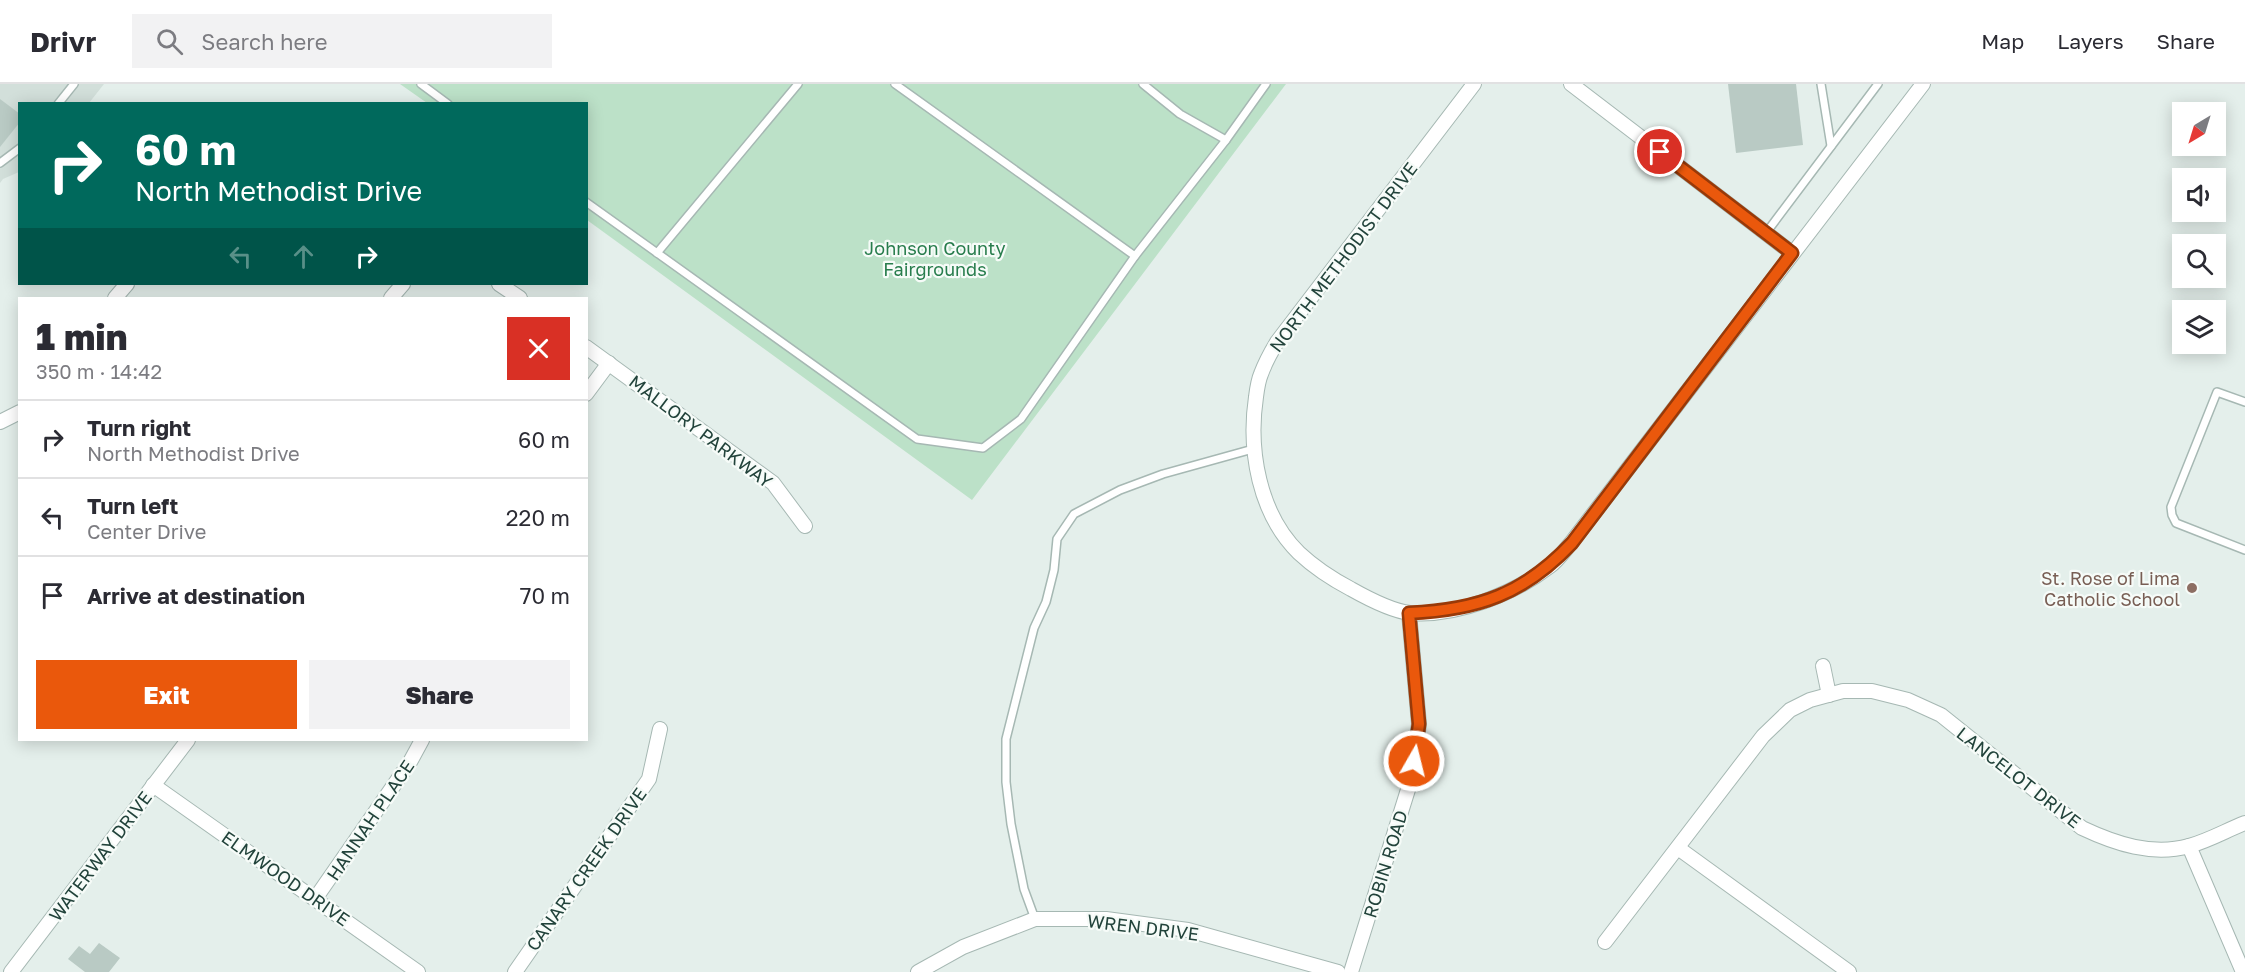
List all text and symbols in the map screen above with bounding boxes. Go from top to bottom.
search box [132,14,552,68]
text: Drivr [30,25,96,58]
icon: search [153,25,186,58]
text: Search here [201,28,327,55]
text: Map [1981,28,2024,54]
text: Layers [2057,28,2124,54]
text: Share [2157,28,2215,54]
north arrow [2172,102,2226,156]
map controls [2172,102,2226,354]
text: 60 m [135,124,236,174]
icon: right [36,126,114,204]
pin [1634,126,1685,177]
icon: arrive [1643,135,1676,168]
street label: NORTH METHODIST DRIVE [1264,158,1422,356]
button: sound [2172,168,2226,222]
text: North Methodist Drive [135,175,422,207]
button: search [2172,234,2226,288]
park label: Johnson County Fairgrounds [864,237,1006,280]
icon: left [224,240,257,273]
icon: ahead [287,240,320,273]
icon: right [350,240,383,273]
button: layers [2172,300,2226,354]
text: 1 min [36,315,127,358]
button: close [507,317,570,380]
text: 350 m · 14:42 [36,359,162,383]
street label: MALLORY PARKWAY [625,370,777,492]
text: Turn right [87,414,191,441]
icon: right [36,423,69,456]
text: 60 m [518,426,570,453]
text: North Methodist Drive [87,441,300,465]
text: Turn left [87,492,178,519]
icon: left [36,501,69,534]
text: 220 m [506,504,570,531]
text: Center Drive [87,519,206,543]
place label: St. Rose of Lima Catholic School [2041,567,2180,610]
icon: arrive [36,579,69,612]
marker: St. Rose of Lima Catholic School [2185,581,2199,595]
text: Arrive at destination [87,582,305,609]
text: 70 m [520,582,570,609]
button: Exit [36,660,297,729]
button: Share [309,660,570,729]
street label: LANCELOT DRIVE [1953,722,2085,832]
position arrow [1382,729,1446,793]
street label: HANNAH PLACE [321,755,419,885]
street label: CANARY CREEK DRIVE [521,783,651,955]
street label: WATERWAY DRIVE [44,787,156,925]
street label: ROBIN ROAD [1358,808,1412,920]
street label: ELMWOOD DRIVE [218,826,354,930]
street label: WREN DRIVE [1086,909,1200,945]

